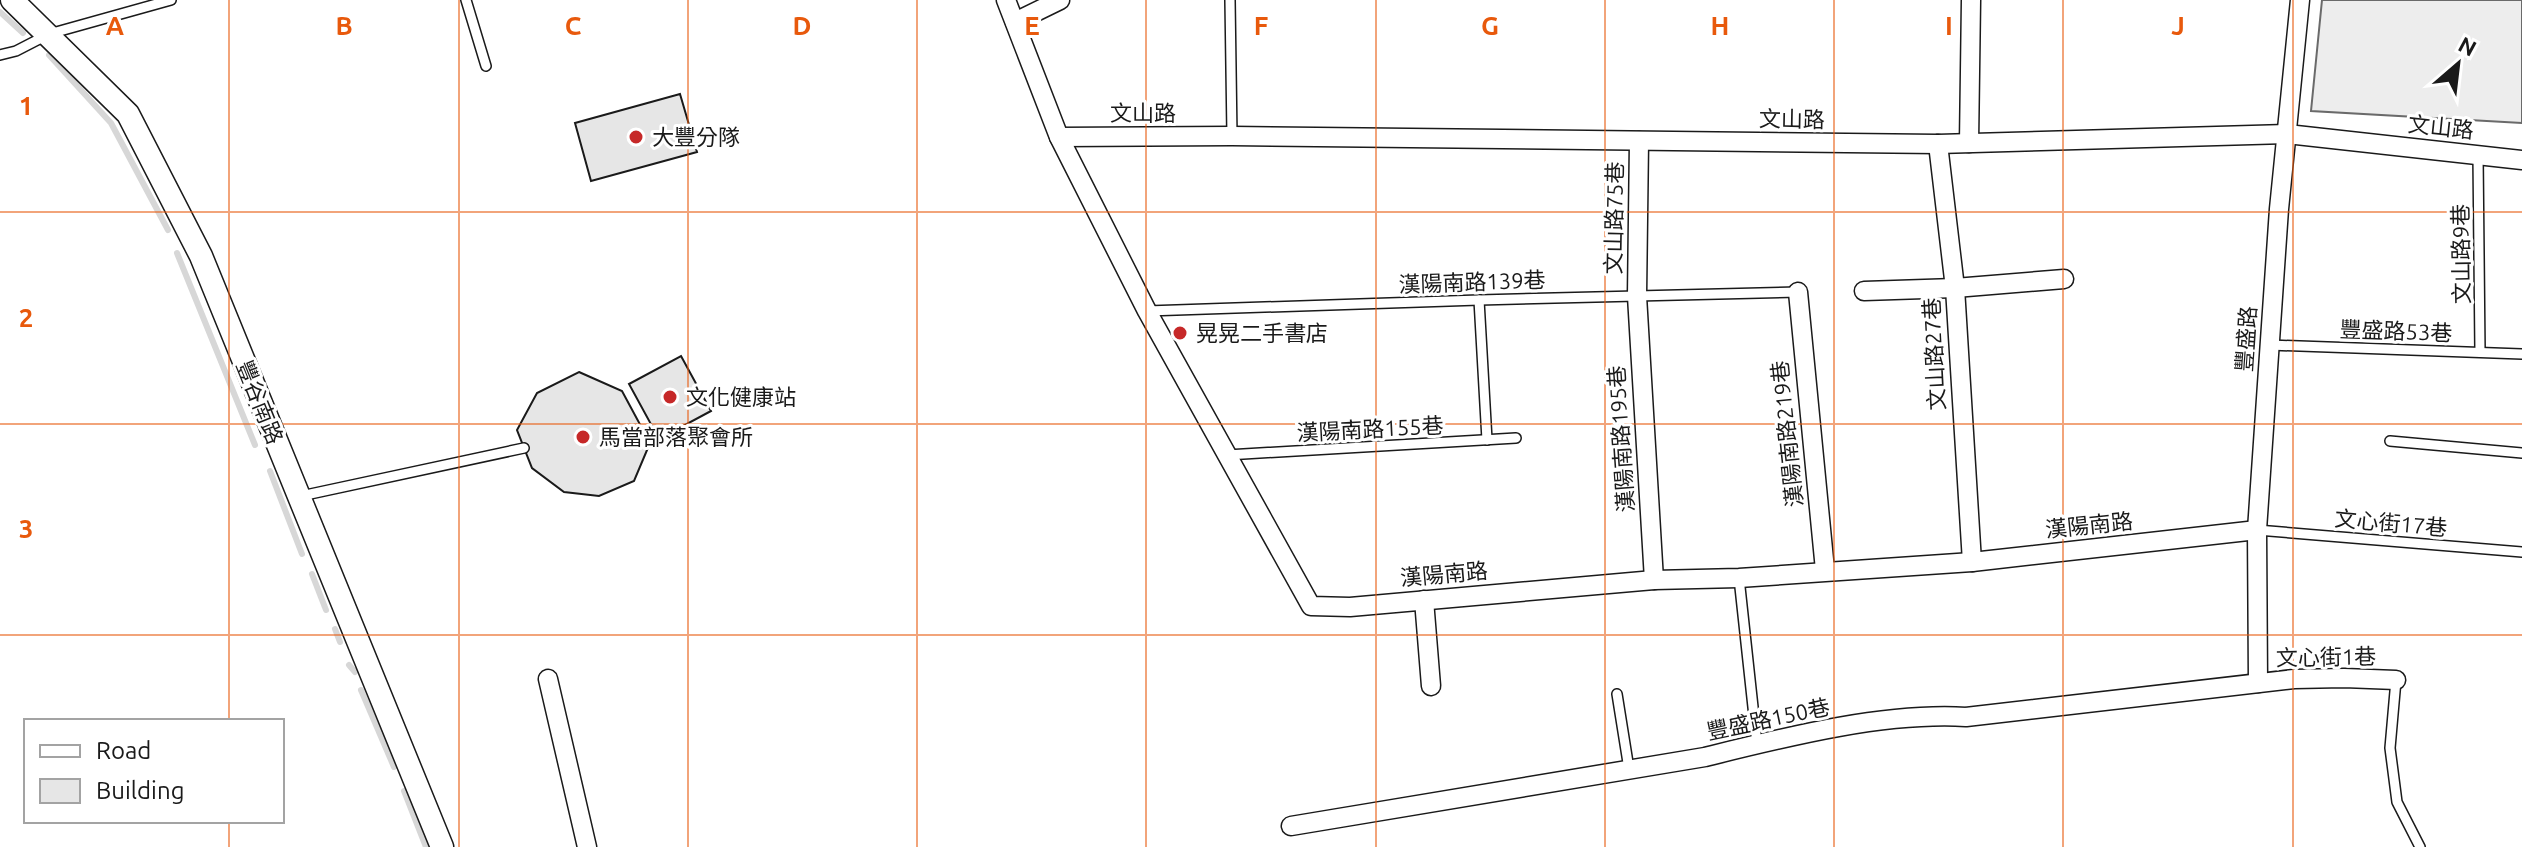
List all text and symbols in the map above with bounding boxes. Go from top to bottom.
text: A [106,11,125,40]
text: B [335,11,353,40]
text: C [565,11,582,40]
text: D [793,11,811,40]
text: E [1024,11,1040,40]
text: F [1254,11,1268,40]
text: G [1481,11,1499,40]
text: H [1711,11,1729,40]
text: I [1945,11,1953,40]
text: J [2171,11,2185,40]
north arrow [2418,24,2498,104]
text: N [2455,31,2481,61]
text: 1 [19,91,33,120]
street label: 文山路 [1110,100,1176,125]
street label: 文山路 [1759,105,1825,132]
street label: 文山路 [2407,111,2475,142]
place label: 大豐分隊 [652,124,740,149]
marker: 大豐分隊 [627,128,645,146]
street label: 文山路75巷 [1600,161,1627,275]
street label: 文山路9巷 [2447,204,2474,304]
street label: 漢陽南路139巷 [1398,266,1546,297]
street label: 文山路27巷 [1918,297,1949,411]
text: 2 [19,303,33,332]
street label: 豐盛路 [2231,305,2260,373]
street label: 豐盛路53巷 [2339,316,2453,345]
place label: 晃晃二手書店 [1196,320,1328,345]
marker: 晃晃二手書店 [1171,324,1189,342]
street label: 豐谷南路 [232,356,289,447]
street label: 漢陽南路219巷 [1766,360,1807,509]
street label: 漢陽南路195巷 [1603,365,1638,513]
place label: 文化健康站 [686,384,796,409]
marker: 文化健康站 [661,388,679,406]
street label: 漢陽南路155巷 [1296,412,1444,445]
place label: 馬當部落聚會所 [599,424,753,449]
marker: 馬當部落聚會所 [574,428,592,446]
street label: 文心街17巷 [2334,505,2448,540]
street label: 漢陽南路 [2044,507,2134,542]
text: 3 [19,514,33,543]
street label: 漢陽南路 [1399,557,1489,590]
street label: 文心街1巷 [2276,643,2376,670]
street label: 豐盛路150巷 [1704,693,1832,744]
legend [24,719,284,823]
text: Road [96,737,151,764]
text: Building [96,777,184,804]

